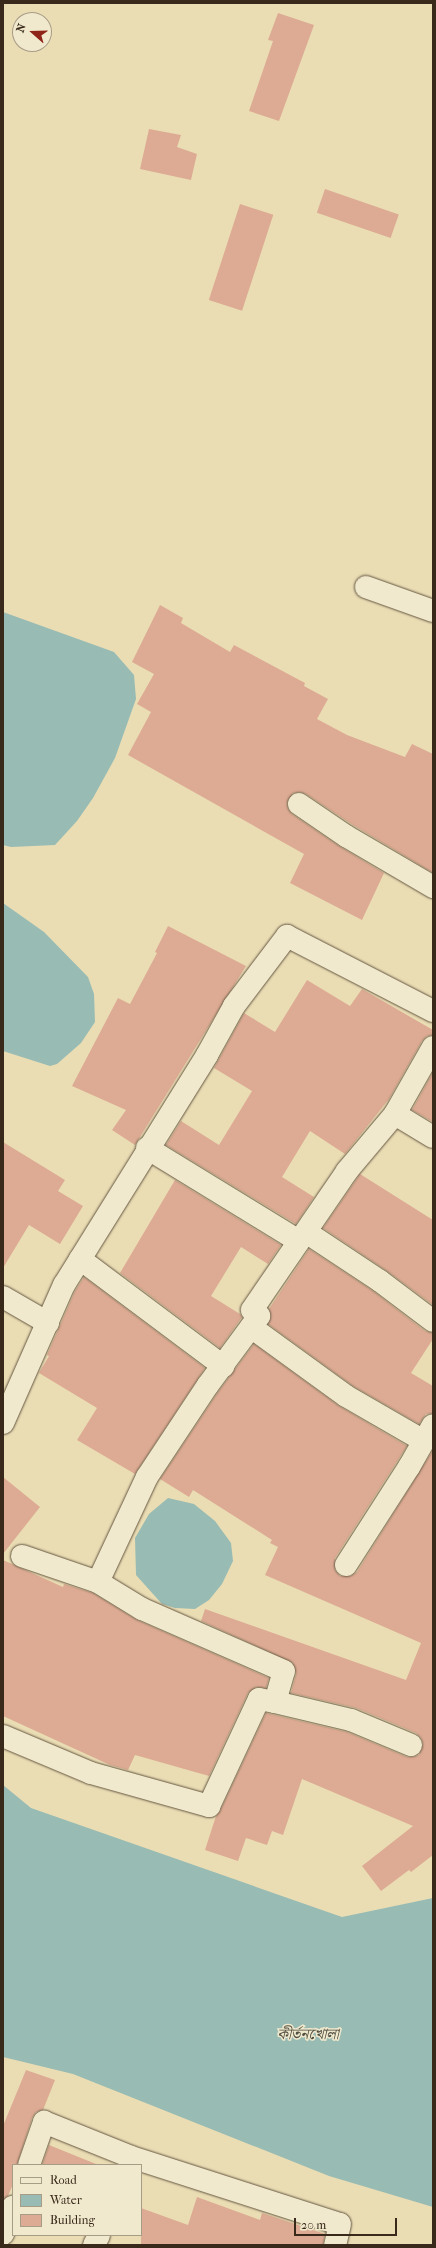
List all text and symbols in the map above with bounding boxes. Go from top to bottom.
north arrow [12,12,52,52]
text: N [14,22,29,34]
water label: কীর্তনখোলা [277,2026,339,2044]
legend [12,2164,142,2236]
text: Road [50,2173,77,2187]
text: Water [50,2193,82,2207]
scale bar [296,2210,399,2236]
text: Building [50,2213,95,2227]
text: 20 m [301,2218,326,2232]

